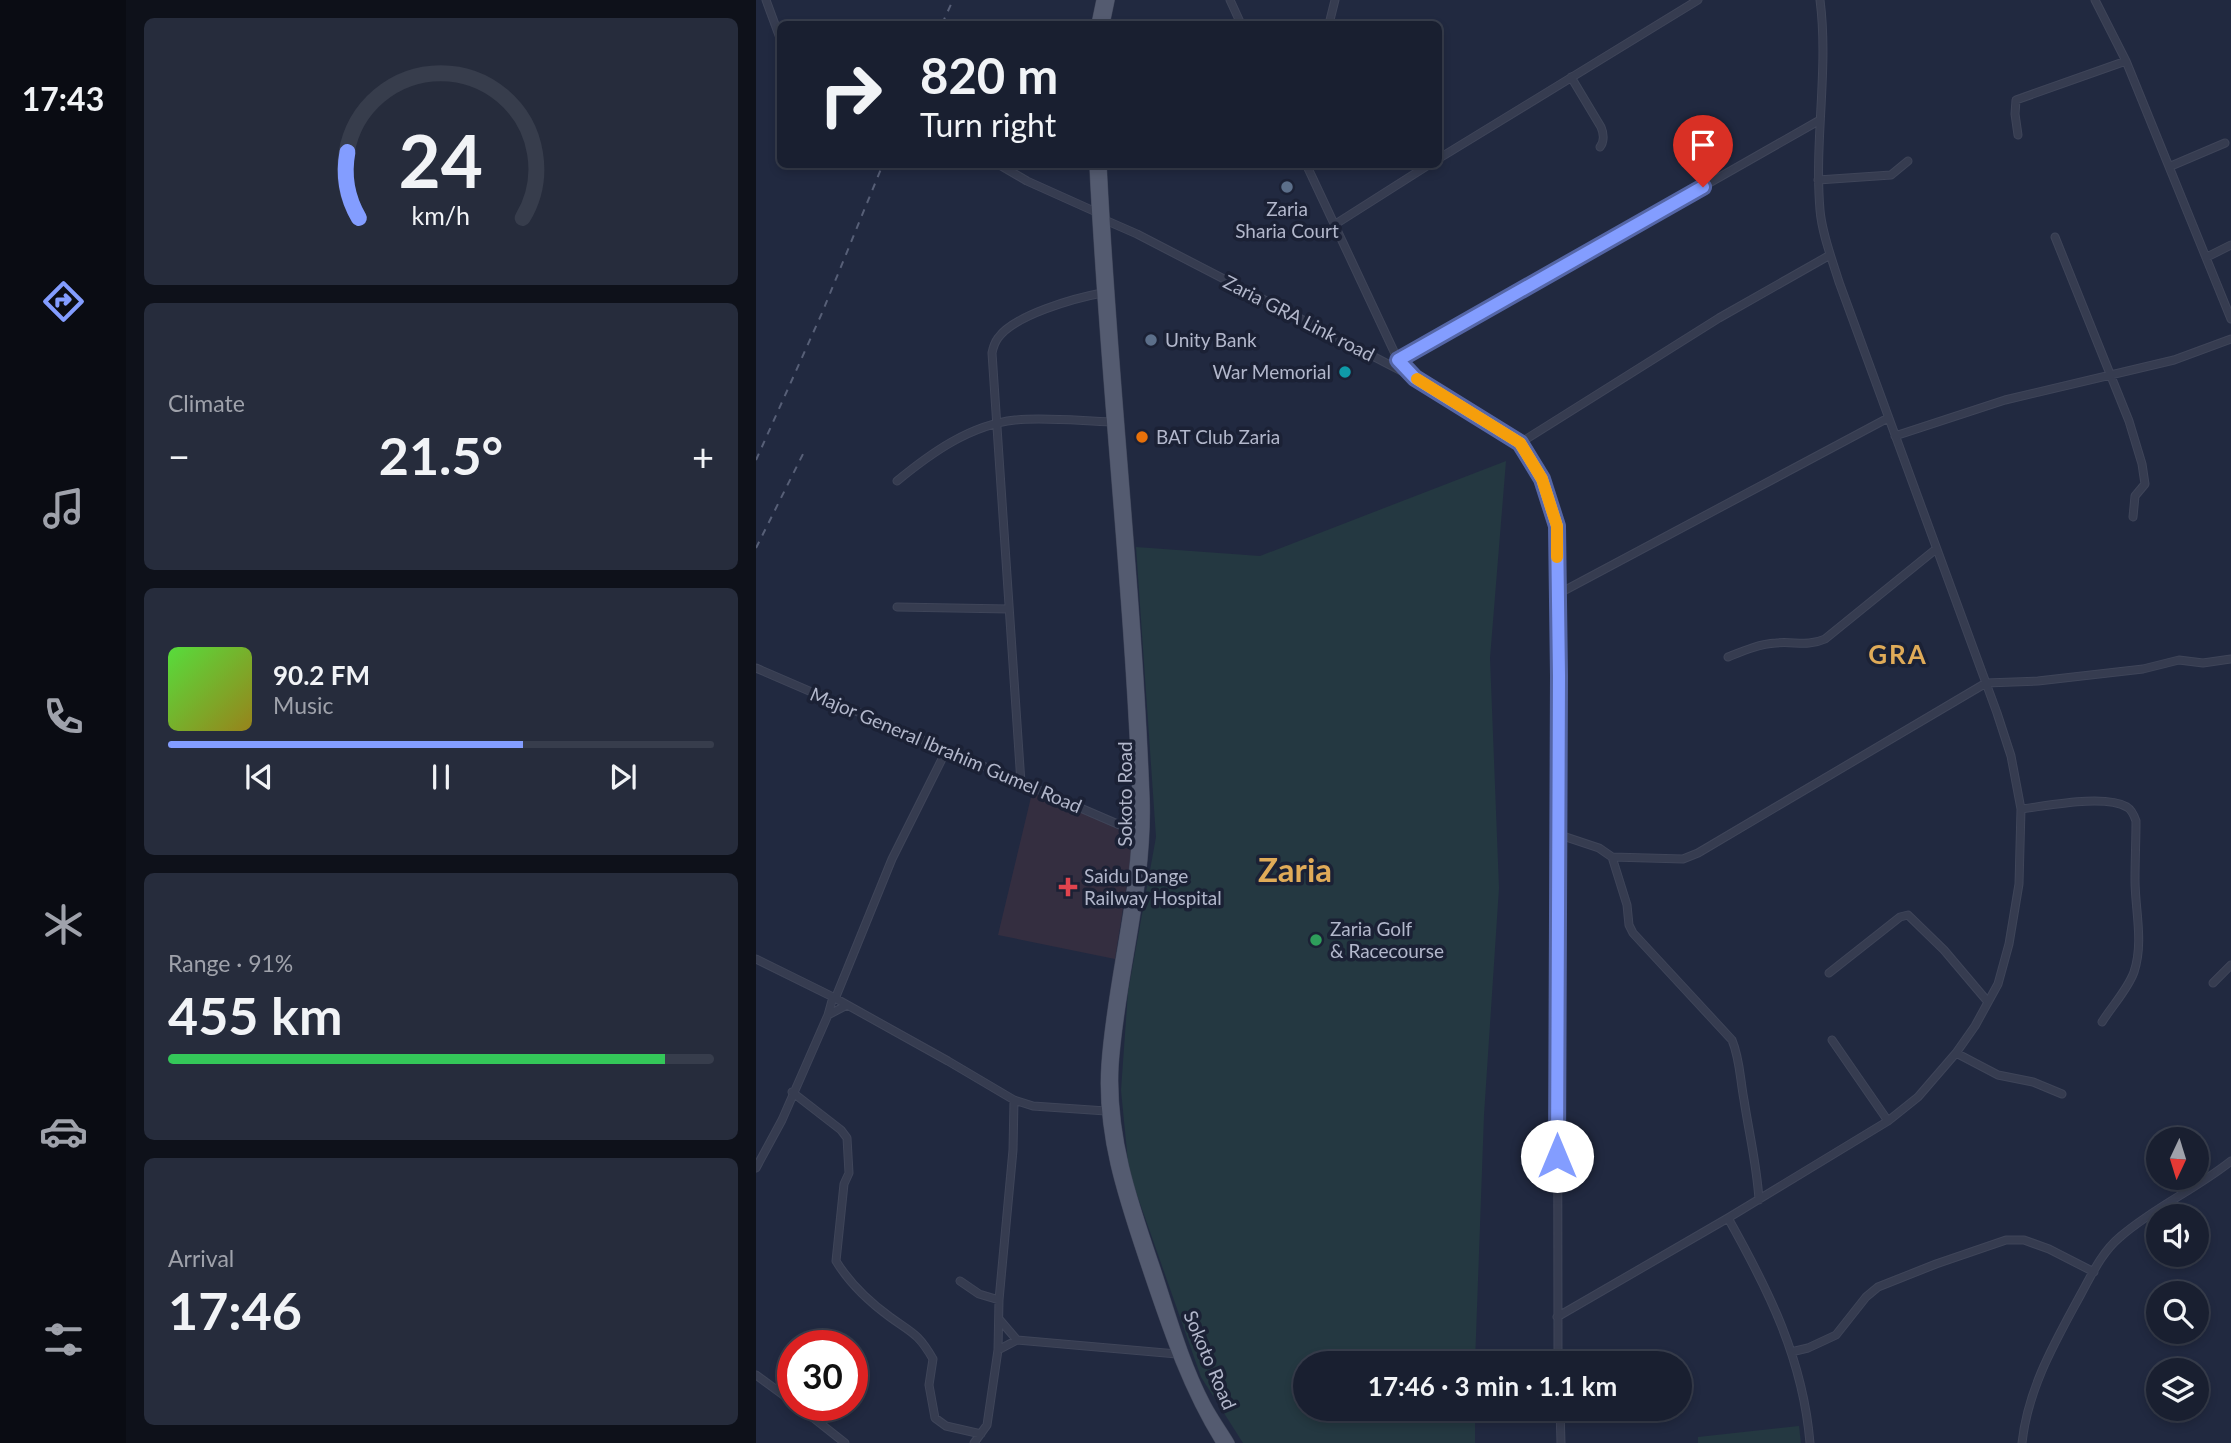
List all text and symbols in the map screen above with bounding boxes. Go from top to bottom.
text: 820 m [920,46,1058,104]
icon: right [805,49,896,140]
text: 17:43 [22,79,104,118]
text: Turn right [920,105,1056,144]
pin [1673,115,1733,187]
text: 24 [399,116,483,204]
icon: arrive [1684,126,1722,164]
marker: Zaria Sharia Court [1279,179,1295,195]
place label: Zaria Sharia Court [1235,197,1339,242]
text: km/h [412,199,470,229]
street label: Zaria GRA Link road [1220,270,1379,366]
icon: directions [39,277,88,326]
place label: Unity Bank [1165,328,1257,351]
marker: Unity Bank [1143,332,1159,348]
place label: War Memorial [1212,360,1331,383]
marker: War Memorial [1337,364,1353,380]
text: Climate [168,389,245,417]
text: 21.5° [379,424,503,486]
place label: BAT Club Zaria [1156,425,1280,448]
marker: BAT Club Zaria [1134,429,1150,445]
text: − [168,433,190,479]
text: + [692,433,714,479]
icon: music [39,484,88,533]
district label: GRA [1868,638,1928,670]
text: 90.2 FM [273,659,370,691]
street label: Major General Ibrahim Gumel Road [807,682,1085,817]
text: Music [273,691,333,719]
icon: phone [39,692,88,741]
street label: Sokoto Road [1113,741,1136,847]
icon: previous [240,758,278,796]
icon: pause [422,758,460,796]
icon: next [604,758,642,796]
district label: Zaria [1258,849,1332,889]
place label: Saidu Dange Railway Hospital [1084,864,1222,909]
marker: Saidu Dange Railway Hospital [1058,877,1078,897]
icon: climate [39,900,88,949]
place label: Zaria Golf & Racecourse [1330,917,1444,962]
marker: Zaria Golf & Racecourse [1308,932,1324,948]
text: Range · 91% [168,949,293,977]
text: 455 km [168,984,342,1046]
icon: car [39,1107,88,1156]
position arrow [1520,1119,1594,1193]
north arrow [2146,1127,2208,1190]
map controls [2146,1127,2209,1421]
button: sound [2146,1204,2209,1267]
text: Arrival [168,1244,234,1272]
text: 17:46 [168,1279,302,1341]
button: search [2146,1281,2209,1344]
street label: Sokoto Road [1179,1307,1242,1413]
icon: filters [39,1315,88,1364]
speed limit sign: 30 [777,1330,868,1421]
button: layers [2146,1358,2209,1421]
text: 17:46 · 3 min · 1.1 km [1368,1370,1617,1402]

